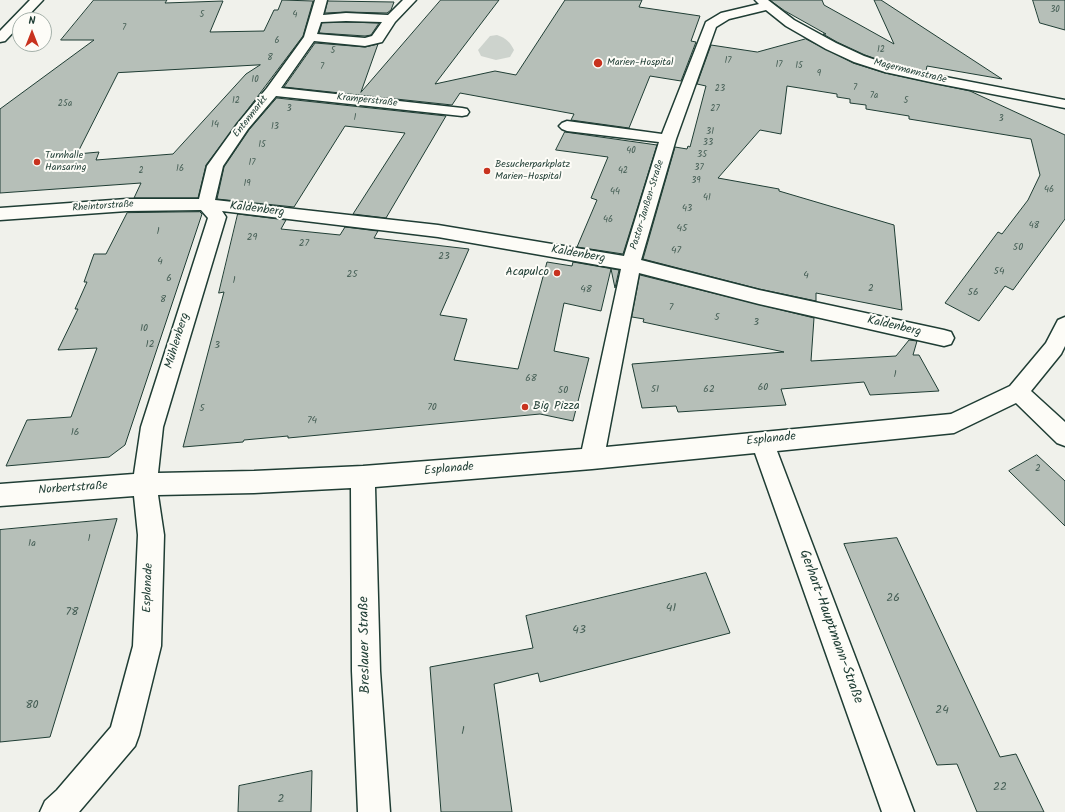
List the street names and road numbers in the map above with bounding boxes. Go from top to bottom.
street label: Magermannstraße [872,57,948,87]
street label: Kramperstraße [336,92,398,110]
street label: Entenmarkt [231,94,271,140]
street label: Pastor-Janßen-Straße [629,159,667,251]
street label: Rheintorstraße [72,199,134,215]
street label: Kaldenberg [229,200,285,220]
street label: Kaldenberg [550,243,606,267]
street label: Mühlenberg [163,311,193,371]
street label: Kaldenberg [866,314,922,340]
street label: Esplanade [745,430,797,450]
street label: Esplanade [424,461,474,479]
street label: Norbertstraße [38,479,108,499]
street label: Gerhart-Hauptmann-Straße [794,548,866,706]
street label: Esplanade [141,563,157,613]
street label: Breslauer Straße [357,596,375,694]

